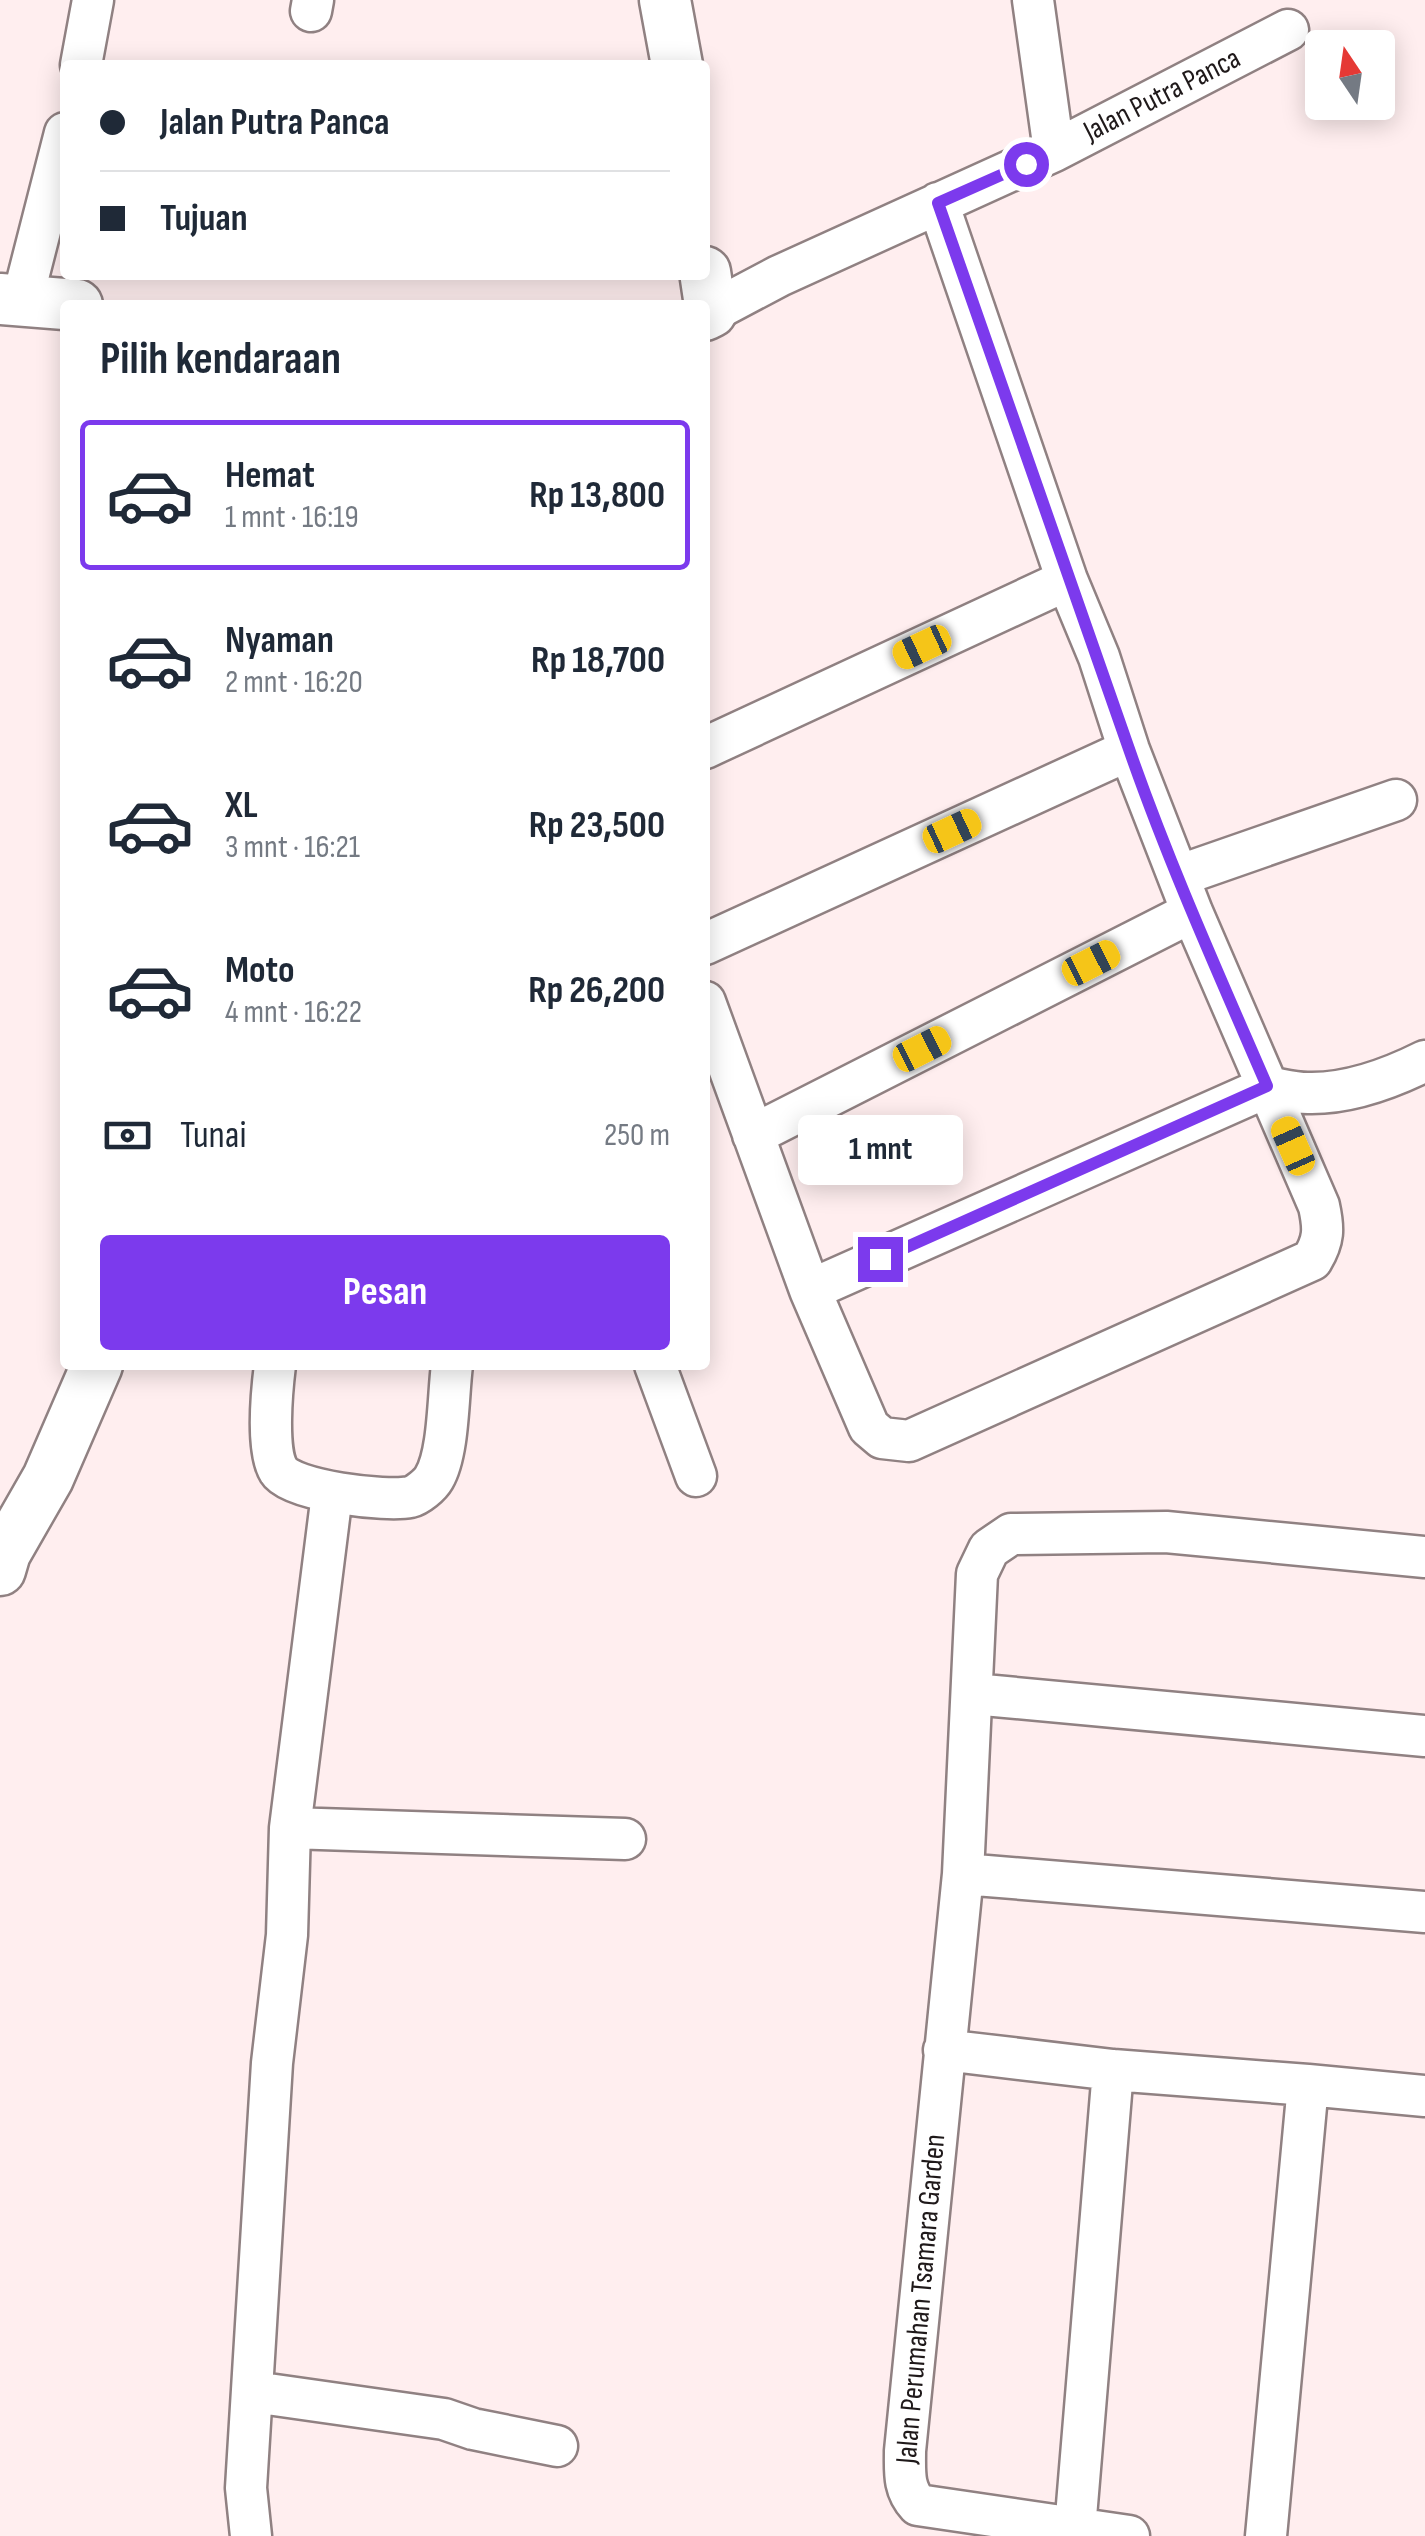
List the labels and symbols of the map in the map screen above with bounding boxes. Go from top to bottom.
north arrow [1305,30,1395,120]
street label: Jalan Putra Panca [1077,40,1246,150]
route start [1004,142,1049,187]
car [888,621,956,673]
car [918,805,986,857]
car [1057,936,1125,990]
car [888,1022,956,1076]
car [1267,1112,1319,1180]
callout: 1 mnt [798,1114,962,1184]
route end [858,1237,903,1282]
street label: Jalan Perumahan Tsamara Garden [889,2133,953,2466]

